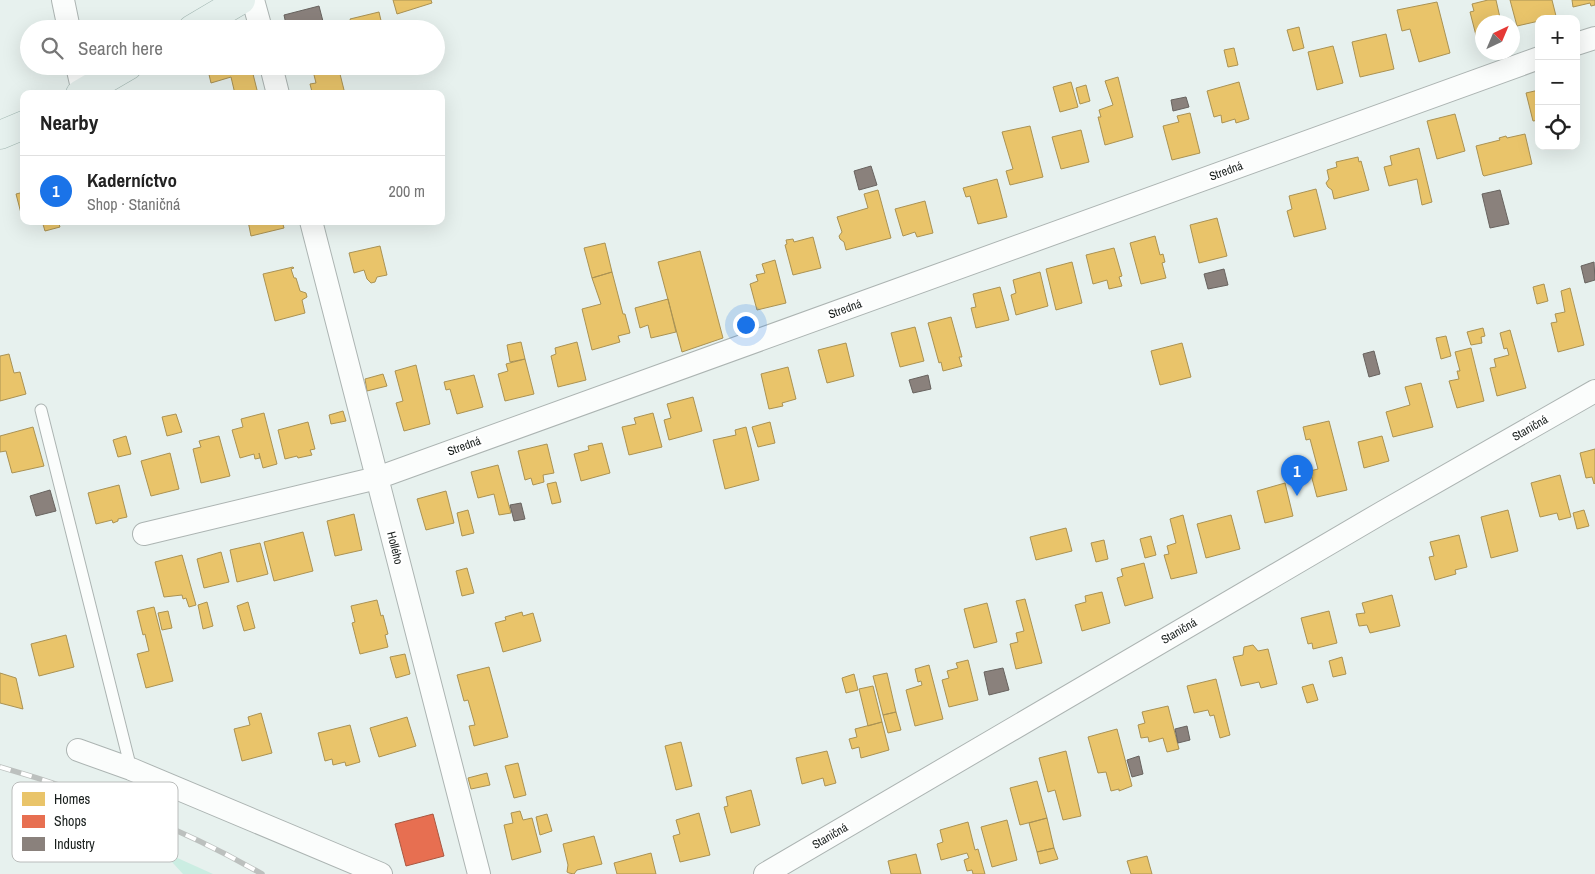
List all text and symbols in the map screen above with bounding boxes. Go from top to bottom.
north arrow [1475,15,1520,60]
map controls [1535,15,1580,150]
button: + [1535,15,1580,60]
search box [20,20,445,75]
icon: search [38,34,66,62]
text: Search here [78,35,163,61]
button: − [1535,60,1580,105]
button: locate [1535,105,1580,150]
text: Nearby [40,108,98,137]
street label: Stredná [1207,157,1245,184]
text: Kaderníctvo [87,167,177,193]
text: 1 [52,180,60,202]
text: 200 m [389,180,425,202]
text: Shop · Staničná [87,193,180,215]
street label: Stredná [826,295,864,322]
your location [733,312,759,338]
street label: Staničná [1509,411,1551,445]
street label: Stredná [445,432,483,459]
pin: 1 [1281,455,1313,496]
street label: Hollého [383,530,407,566]
street label: Staničná [1158,614,1200,648]
legend [12,782,178,862]
text: Homes [54,790,91,808]
text: Shops [54,812,87,830]
street label: Staničná [809,819,851,853]
text: Industry [54,835,95,853]

